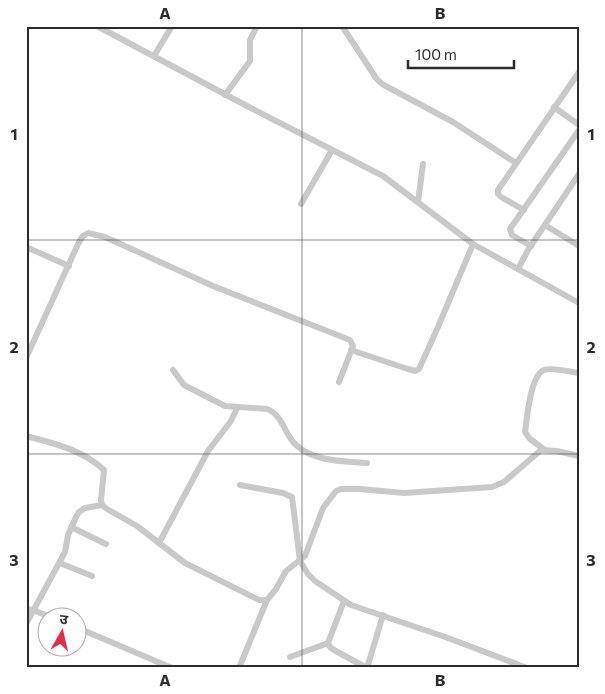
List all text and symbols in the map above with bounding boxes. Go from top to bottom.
text: A [159,3,171,22]
text: B [435,3,446,22]
scale bar [408,38,514,70]
text: 100 m [415,45,457,63]
text: 1 [10,124,18,143]
text: 1 [587,124,595,143]
text: 2 [9,337,19,356]
text: 2 [586,337,596,356]
text: 3 [9,550,19,569]
text: 3 [586,550,596,569]
north arrow [38,606,88,656]
text: उ [59,610,70,628]
text: A [159,670,171,689]
text: B [435,670,446,689]

